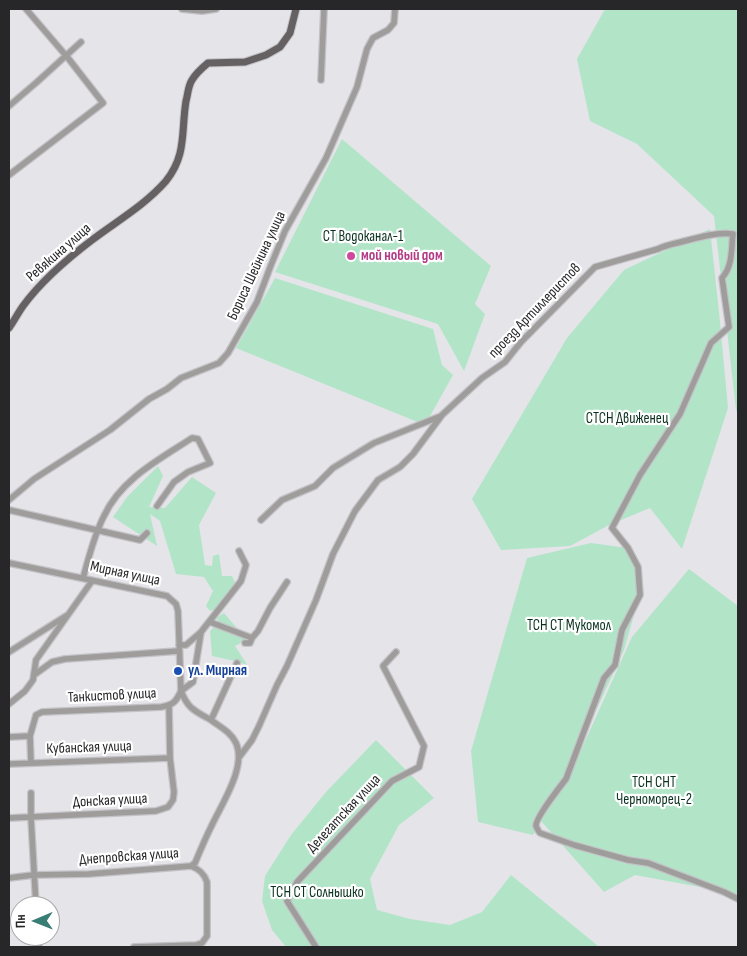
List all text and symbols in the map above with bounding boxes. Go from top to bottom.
street label: Бориса Шейнина улица [224,209,290,323]
street label: Ревякина улица [23,220,95,286]
park label: СТ Водоканал-1 [323,228,403,246]
place label: мой новый дом [361,247,443,265]
marker: мой новый дом [345,250,357,262]
street label: проезд Артиллеристов [485,260,585,362]
park label: СТСН Движенец [586,410,668,428]
street label: Мирная улица [88,558,162,590]
park label: ТСН СТ Мукомол [527,617,611,635]
place label: ул. Мирная [188,662,247,680]
marker: ул. Мирная [172,665,184,677]
street label: Танкистов улица [67,685,157,707]
street label: Кубанская улица [46,738,132,758]
street label: Делегатская улица [303,771,385,857]
park label: ТСН СНТ Черноморец-2 [616,774,692,809]
street label: Донская улица [72,790,148,812]
street label: Днепровская улица [79,845,179,869]
park label: ТСН СТ Солнышко [270,884,364,902]
north arrow [10,896,60,946]
text: Пн [12,914,29,928]

